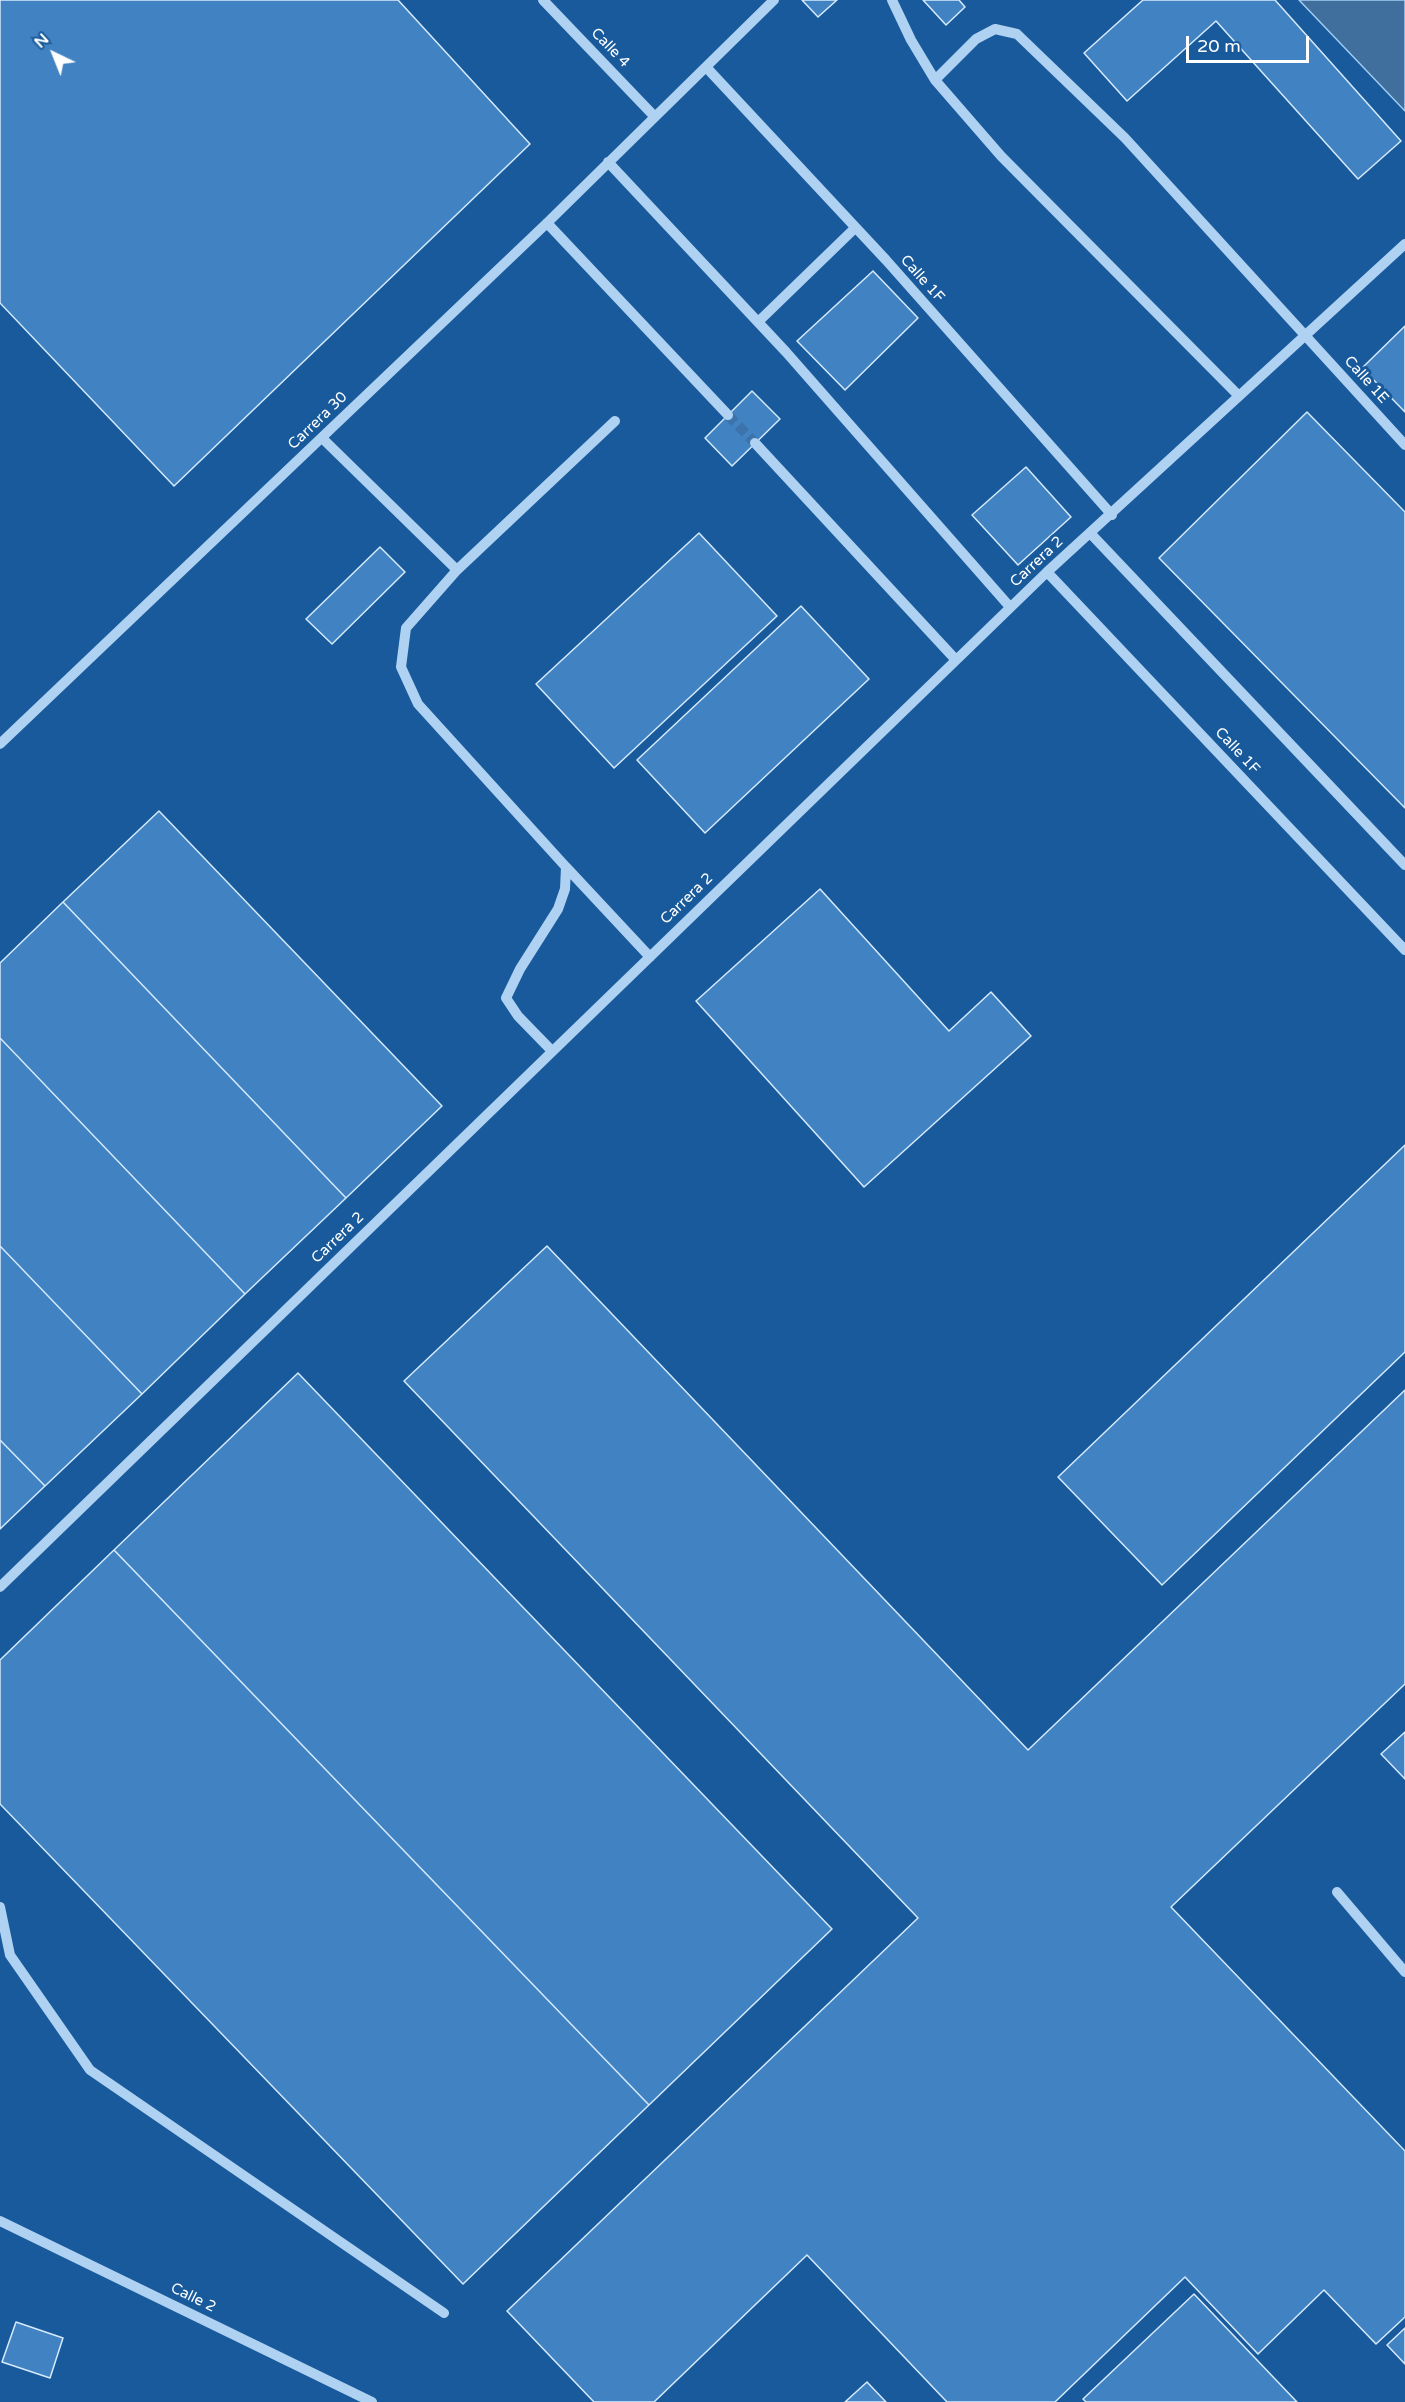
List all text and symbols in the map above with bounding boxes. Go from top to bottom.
north arrow [24,24,84,84]
street label: Calle 4 [587,24,633,72]
scale bar [1189,24,1312,62]
text: N [30,29,53,53]
text: 20 m [1197,35,1241,57]
street label: Calle 1F [896,252,948,306]
street label: Calle 1E [1340,353,1392,407]
street label: Carrera 30 [285,388,351,454]
street label: Carrera 2 [1007,533,1067,591]
street label: Calle 1F [1211,724,1263,778]
street label: Carrera 2 [657,870,717,928]
street label: Carrera 2 [308,1209,368,1267]
street label: Calle 2 [167,2279,219,2317]

